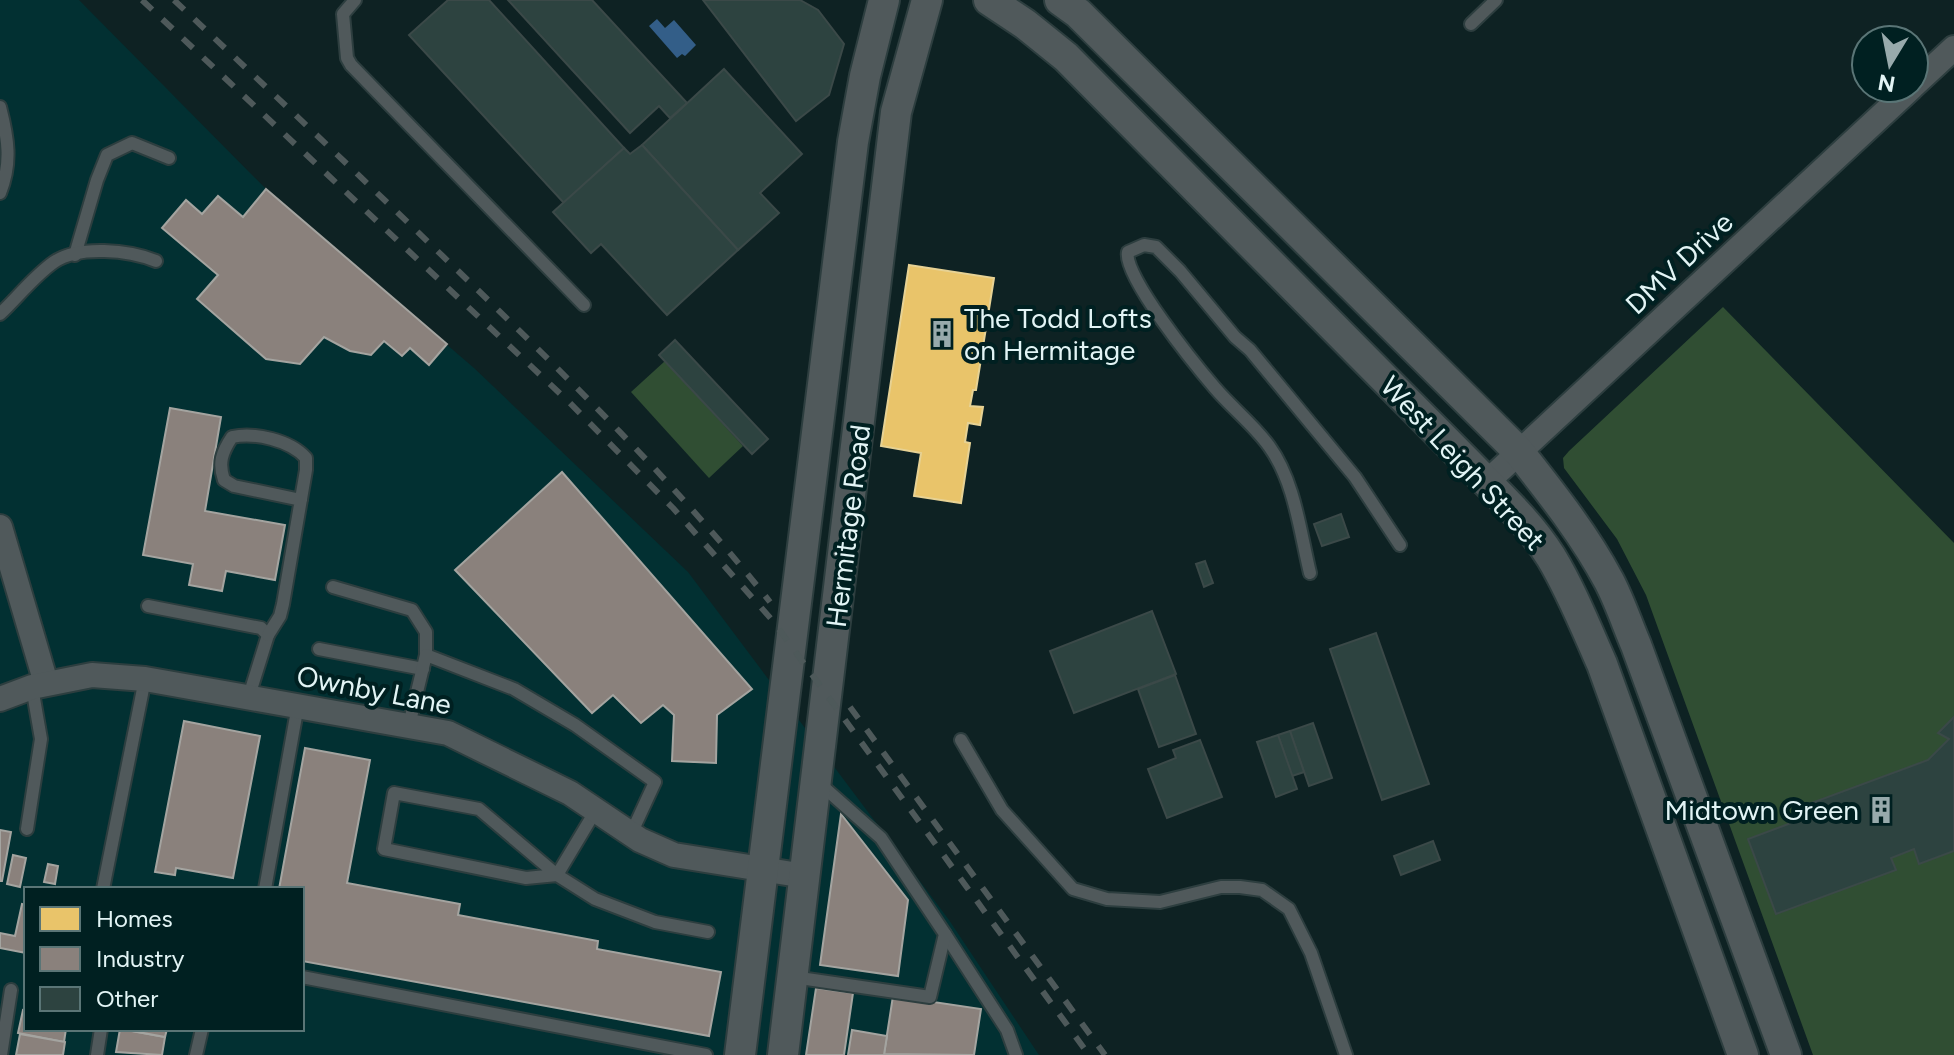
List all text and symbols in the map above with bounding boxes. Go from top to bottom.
north arrow [1850,24,1930,104]
text: N [1876,68,1897,98]
street label: DMV Drive [1618,205,1740,321]
place label: The Todd Lofts on Hermitage [964,301,1152,367]
building icon: The Todd Lofts on Hermitage [927,319,957,349]
street label: West Leigh Street [1374,369,1552,557]
street label: Hermitage Road [819,423,877,629]
street label: Ownby Lane [294,658,454,722]
place label: Midtown Green [1665,793,1859,827]
building icon: Midtown Green [1866,795,1896,825]
legend [24,887,304,1031]
text: Homes [96,904,173,933]
text: Industry [96,944,185,973]
text: Other [96,984,158,1013]

